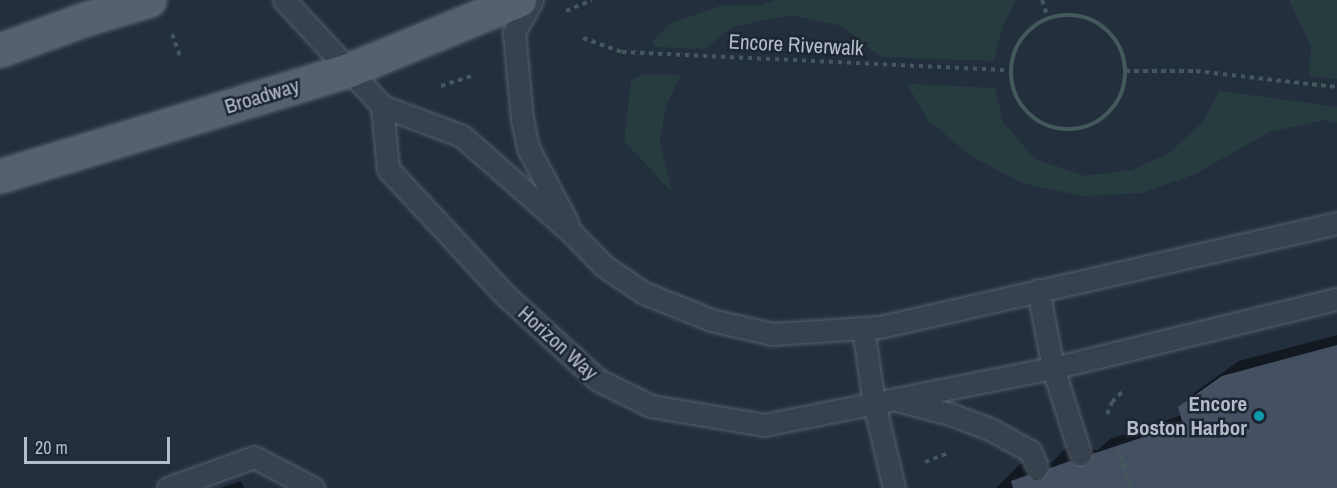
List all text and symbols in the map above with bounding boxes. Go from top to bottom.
street label: Encore Riverwalk [728,29,864,61]
street label: Broadway [222,73,302,119]
street label: Horizon Way [513,301,603,385]
place label: Encore Boston Harbor [1126,391,1247,441]
marker: Encore Boston Harbor [1252,409,1266,423]
scale bar [27,425,172,463]
text: 20 m [35,435,68,460]

